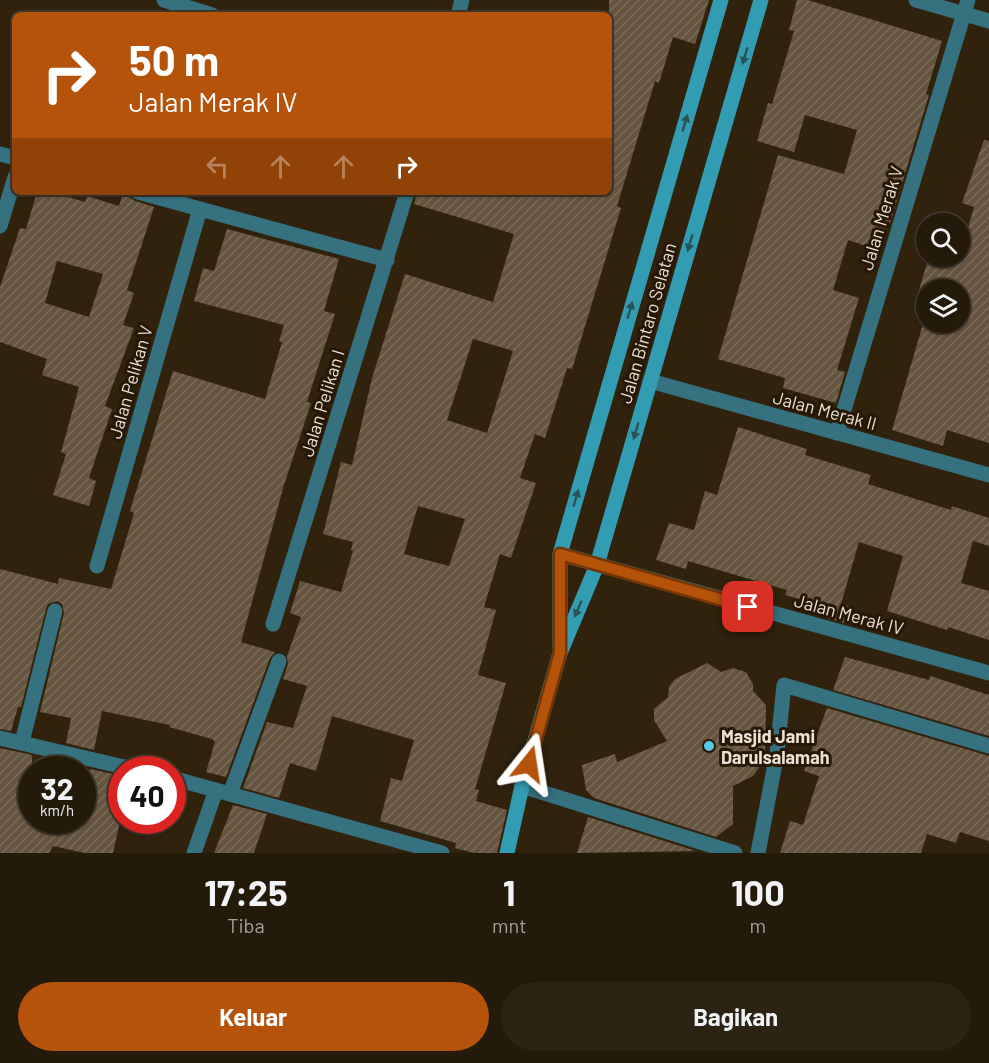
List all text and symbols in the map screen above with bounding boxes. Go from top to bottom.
text: 50 m [129,34,219,84]
icon: right [30,36,108,114]
one-way arrow [740,47,749,65]
text: Jalan Merak IV [129,85,297,117]
one-way arrow [681,114,690,132]
icon: left [201,150,234,183]
icon: ahead [264,150,297,183]
icon: ahead [327,150,360,183]
icon: right [390,150,423,183]
street label: Jalan Merak V [855,163,907,273]
map controls [916,213,970,333]
button: search [916,213,970,267]
one-way arrow [685,234,694,252]
street label: Jalan Bintaro Selatan [614,240,680,406]
button: layers [916,279,970,333]
one-way arrow [626,301,636,319]
street label: Jalan Pelikan V [103,322,157,441]
street label: Jalan Pelikan I [295,347,349,459]
street label: Jalan Merak II [771,386,879,434]
one-way arrow [631,422,640,440]
one-way arrow [572,488,581,506]
pin [722,581,773,632]
street label: Jalan Merak IV [792,589,906,639]
icon: arrive [731,590,764,623]
one-way arrow [573,600,582,618]
place label: Masjid Jami Darulsalamah [721,725,830,768]
position arrow [497,732,561,796]
marker: Masjid Jami Darulsalamah [702,739,716,753]
speed limit sign: 40 [108,756,186,834]
text: 32 [41,770,74,806]
text: km/h [40,801,74,819]
text: 17:25 [204,870,288,913]
text: 1 [503,870,516,913]
text: 100 [731,870,785,913]
text: Tiba [227,913,265,937]
text: mnt [492,913,527,937]
text: m [750,913,766,937]
button: Keluar [18,982,489,1051]
button: Bagikan [501,982,971,1051]

